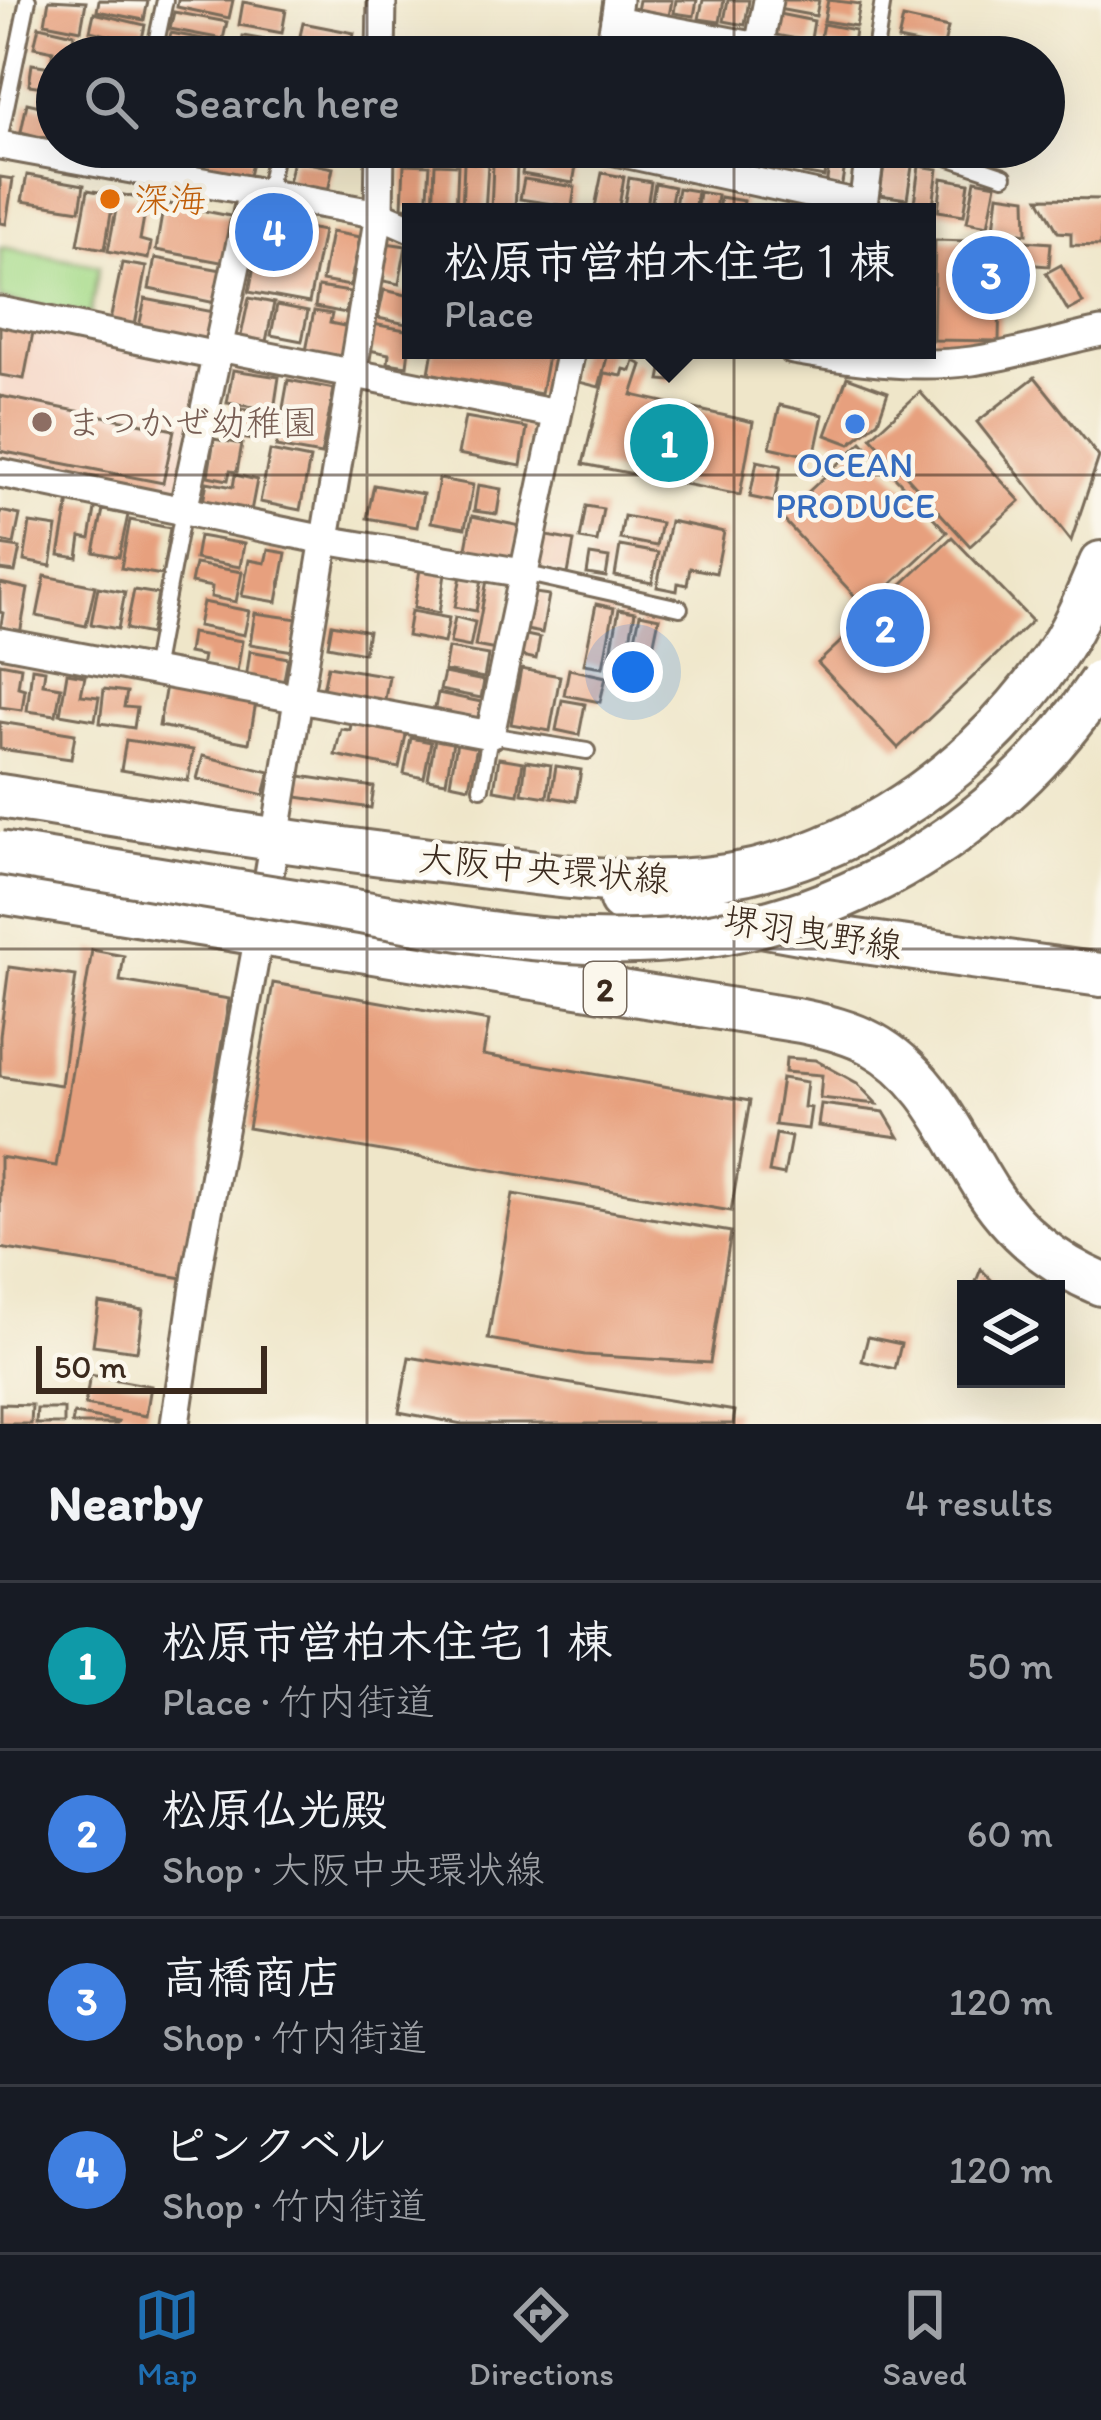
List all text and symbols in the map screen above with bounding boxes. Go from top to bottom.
search box [36,36,1065,168]
icon: search [78,69,144,135]
text: Search here [174,75,400,129]
place label: 深海 [134,178,206,221]
marker: 深海 [97,186,123,212]
pin: 4 [235,187,313,277]
popup [402,203,936,359]
pin: 3 [952,230,1030,320]
text: 松原市営柏木住宅１棟 [444,234,894,288]
text: Place [444,290,534,337]
pin: 1 [630,398,708,488]
place label: まつかぜ幼稚園 [66,401,318,444]
marker: まつかぜ幼稚園 [29,409,55,435]
marker: OCEAN PRODUCE [842,411,868,437]
place label: OCEAN PRODUCE [775,443,935,527]
pin: 2 [846,583,924,673]
your location [603,642,663,702]
street label: 大阪中央環状線 [417,836,671,901]
street label: 堺羽曳野線 [721,897,905,968]
road number: 2 [584,962,626,1016]
map controls [957,1280,1065,1388]
button: layers [957,1280,1065,1388]
scale bar [36,1340,267,1393]
text: 50 m [54,1347,127,1386]
text: Nearby [48,1472,203,1533]
text: 4 results [905,1479,1053,1526]
text: 松原市営柏木住宅１棟 [162,1614,612,1668]
text: 1 [78,1642,96,1689]
text: 50 m [967,1642,1053,1689]
text: Place · 竹内街道 [162,1678,435,1725]
text: 松原仏光殿 [162,1782,387,1836]
text: 2 [77,1810,97,1857]
text: 60 m [967,1810,1053,1857]
text: Shop · 大阪中央環状線 [162,1846,544,1893]
text: 高橋商店 [162,1950,342,2004]
text: 3 [76,1978,98,2025]
text: 120 m [949,1978,1053,2025]
text: Shop · 竹内街道 [162,2014,427,2061]
text: ピンクベル [162,2118,387,2172]
text: 4 [75,2146,99,2193]
text: 120 m [949,2146,1053,2193]
text: Shop · 竹内街道 [162,2182,427,2229]
tab: Map [134,2282,200,2393]
tab: Directions [469,2282,614,2393]
tab: Saved [883,2282,967,2393]

